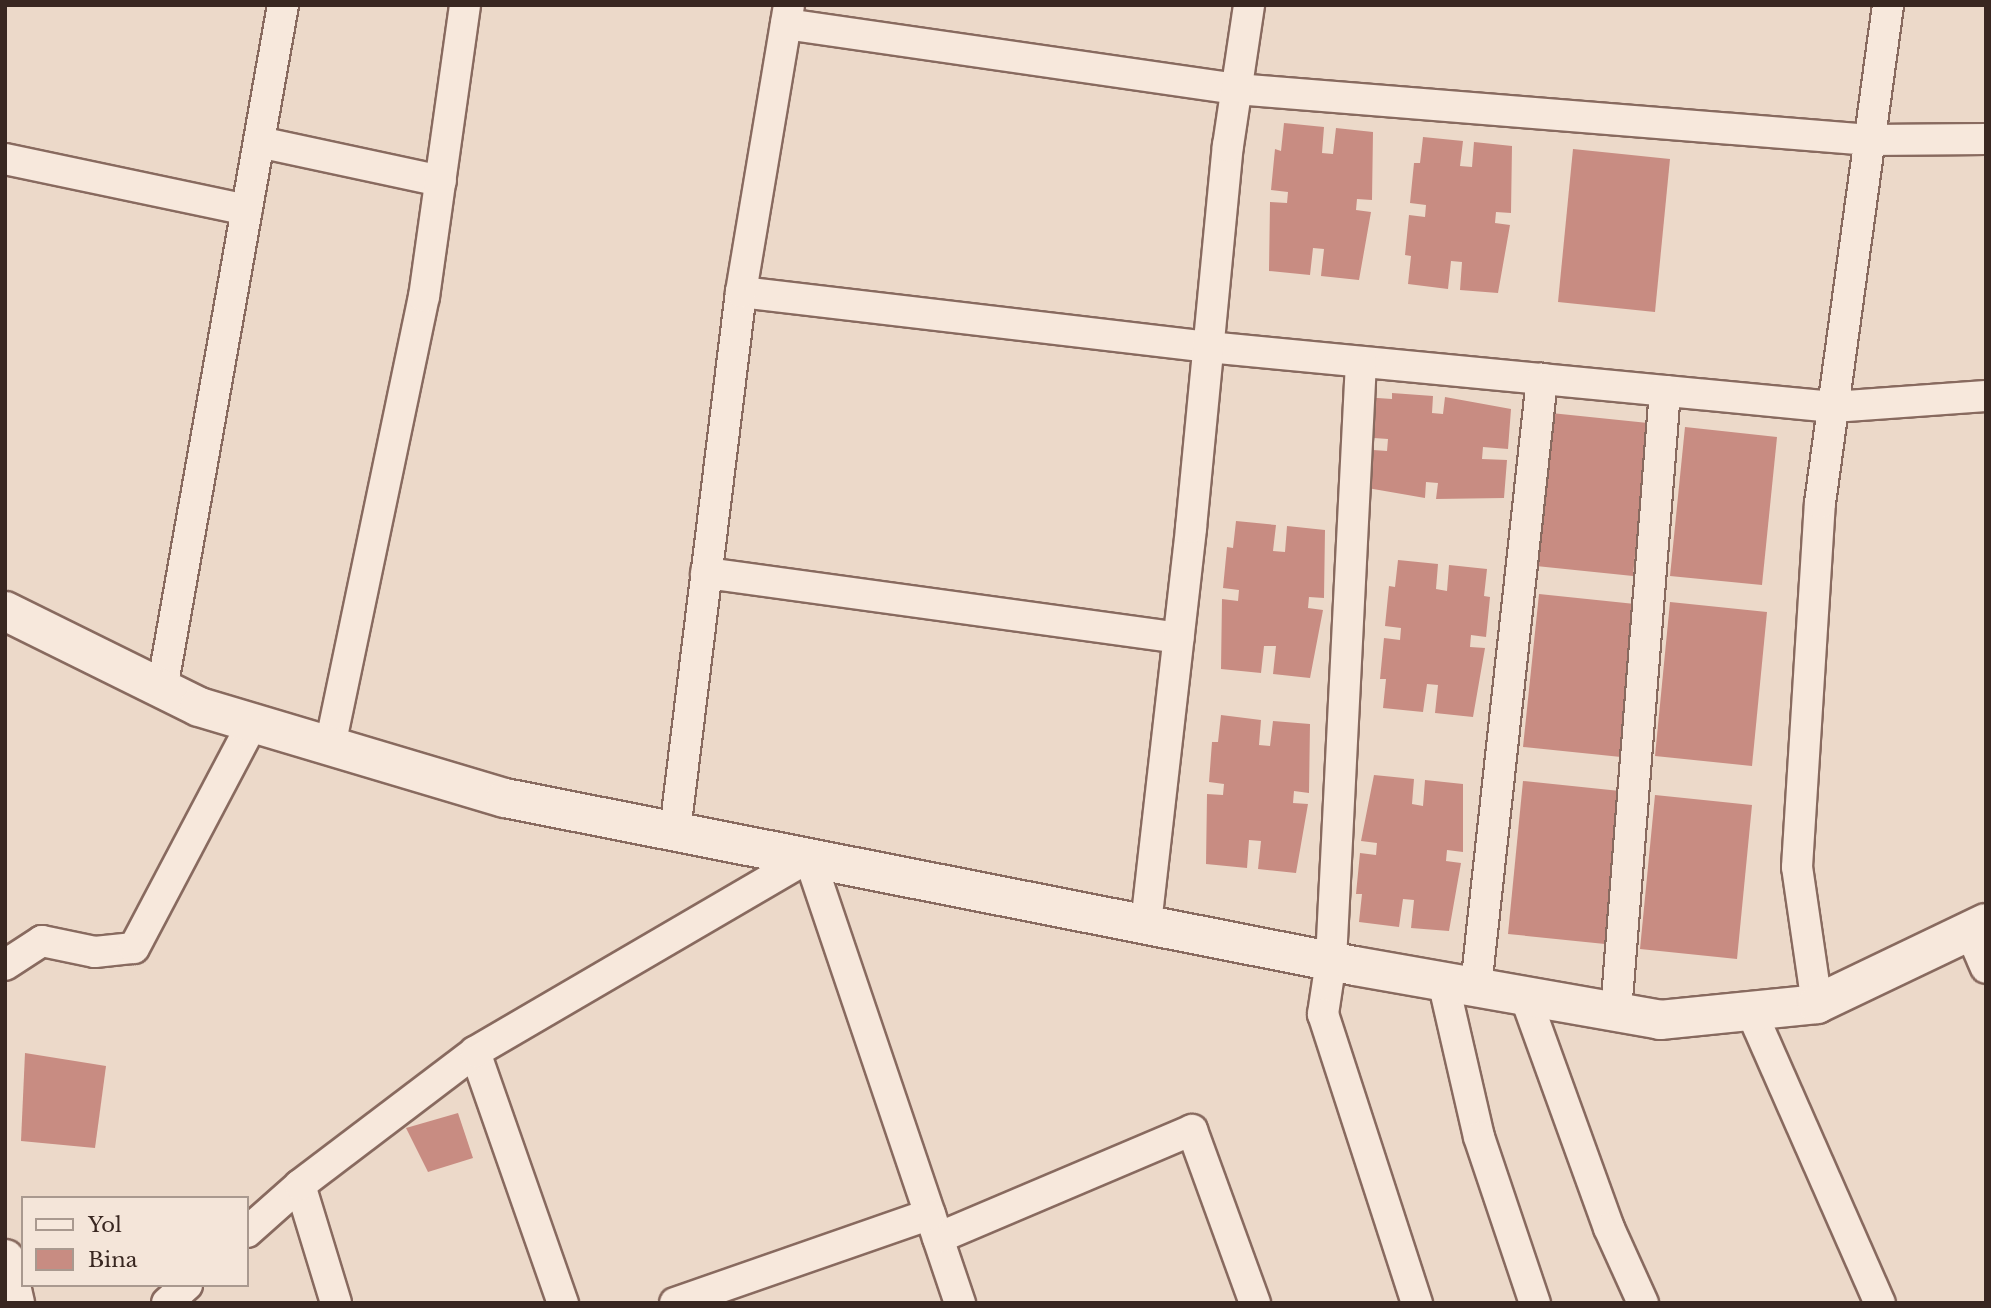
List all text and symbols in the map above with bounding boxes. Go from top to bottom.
legend [21,1196,248,1287]
text: Yol [88,1212,122,1238]
text: Bina [88,1247,137,1273]

